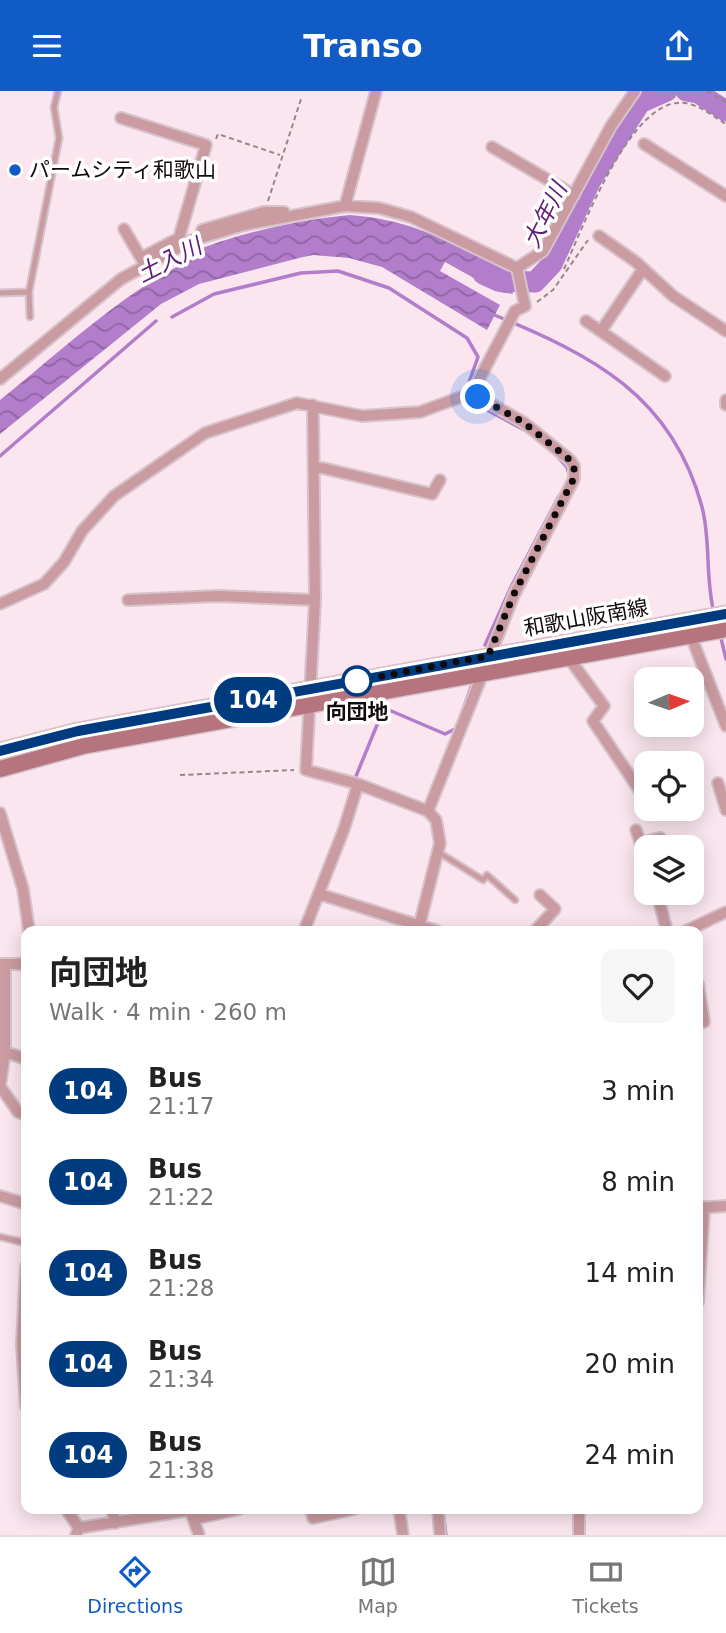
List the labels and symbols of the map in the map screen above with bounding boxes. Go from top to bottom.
place label: パームシティ和歌山 [29,158,216,182]
marker: パームシティ和歌山 [7,162,23,178]
water label: 大年川 [518,176,573,252]
water label: 土入川 [132,231,208,287]
your location [460,379,495,414]
street label: 和歌山阪南線 [522,595,650,641]
marker: 向団地 [342,666,372,696]
north arrow [634,667,704,737]
line badge: 104 [213,677,293,723]
place label: 向団地 [326,700,389,724]

